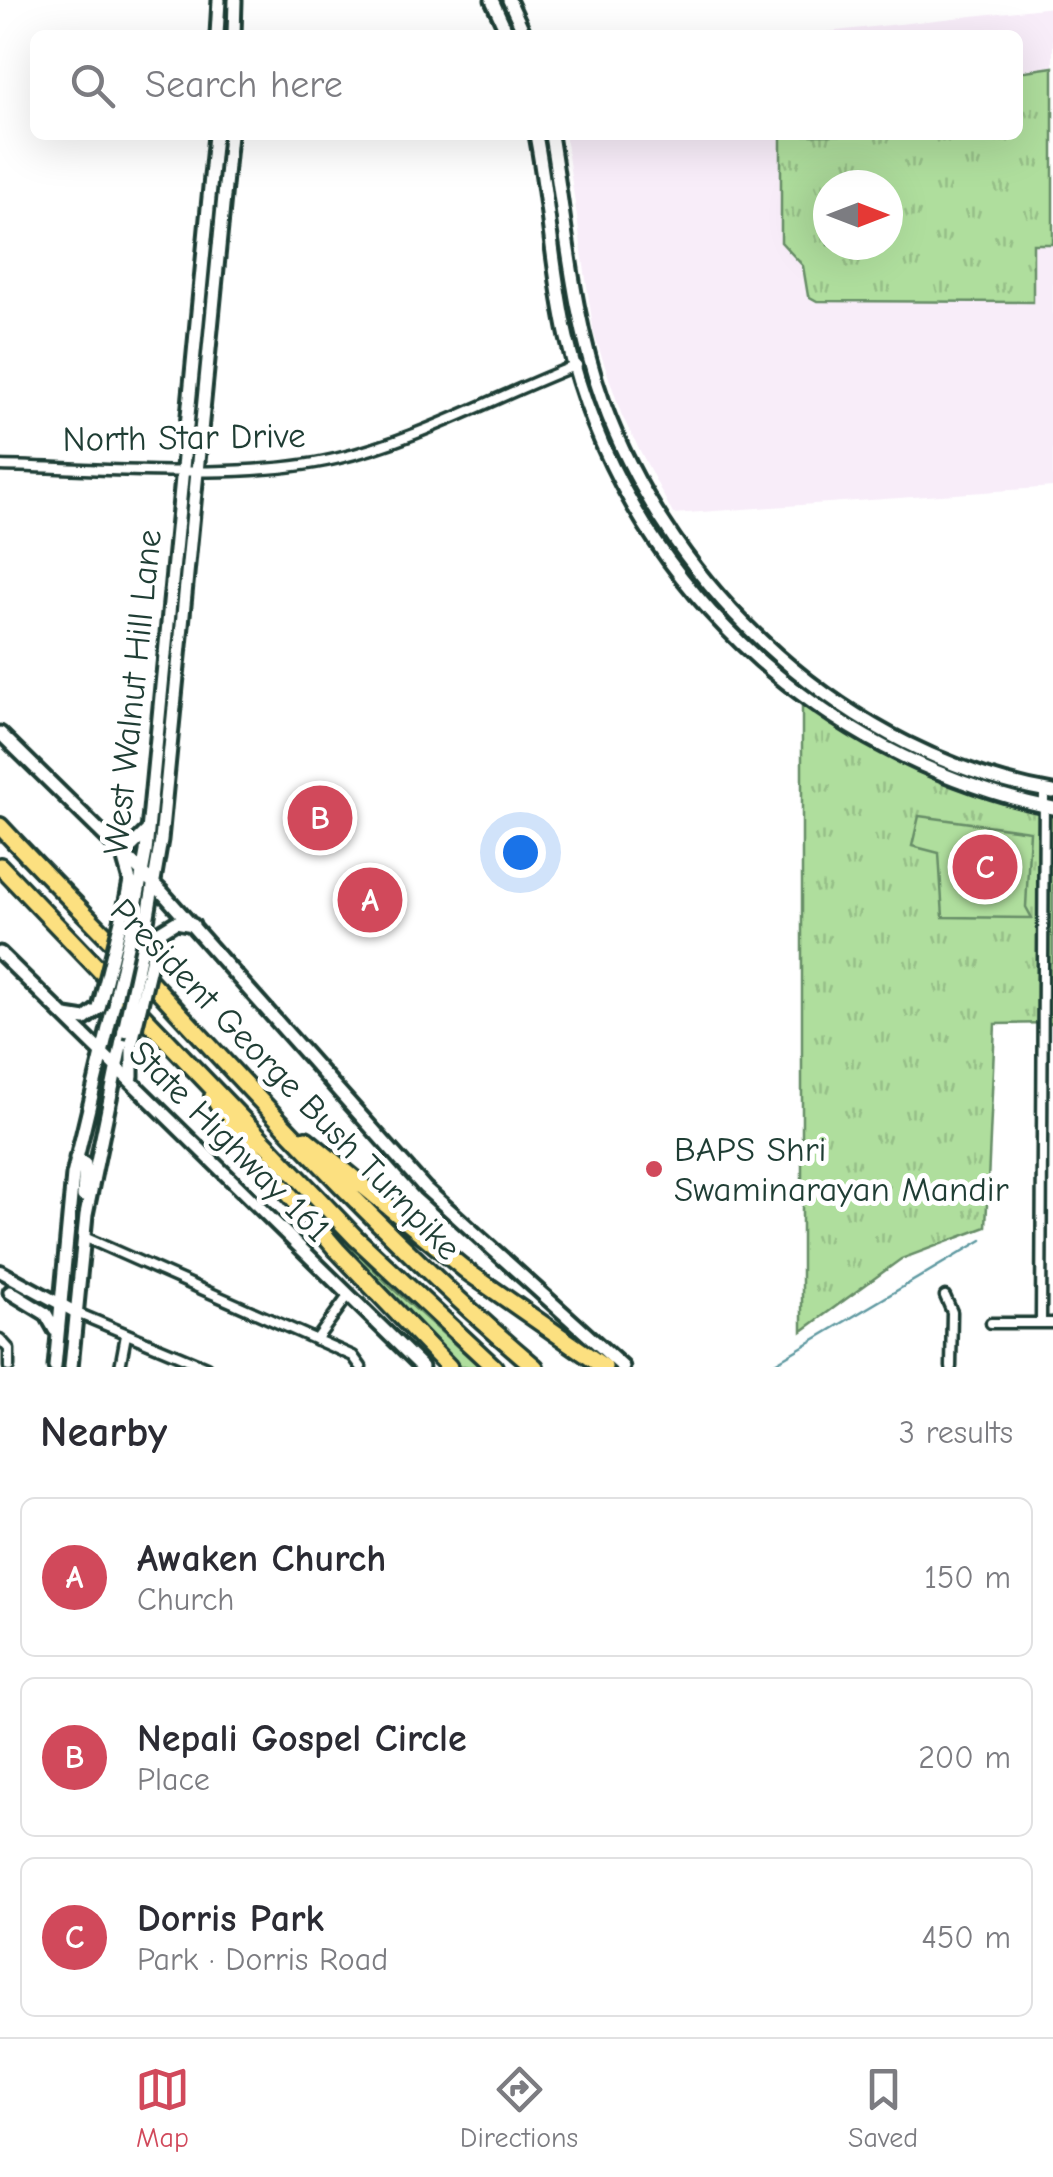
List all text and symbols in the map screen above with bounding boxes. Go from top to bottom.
search box [30,30,1023,140]
icon: search [65,58,120,113]
text: Search here [145,63,343,107]
north arrow [813,170,903,260]
street label: North Star Drive [62,415,306,460]
street label: West Walnut Hill Lane [95,528,170,857]
pin: B [288,780,352,856]
your location [495,827,546,878]
pin: C [952,830,1018,904]
pin: A [338,862,402,938]
street label: President George Bush Turnpike [102,890,469,1268]
street label: State Highway 161 [121,1032,339,1250]
place label: BAPS Shri Swaminarayan Mandir [674,1129,1009,1210]
marker: BAPS Shri Swaminarayan Mandir [643,1158,665,1180]
text: Nearby [40,1408,167,1457]
text: 3 results [899,1414,1013,1451]
text: Awaken Church [137,1537,386,1581]
text: A [66,1559,83,1596]
text: 150 m [924,1559,1011,1596]
text: Church [137,1581,234,1618]
text: Nepali Gospel Circle [137,1717,467,1761]
text: B [65,1739,84,1776]
text: 200 m [918,1739,1011,1776]
text: Place [137,1761,210,1798]
text: Dorris Park [137,1897,324,1941]
text: C [65,1919,84,1956]
text: 450 m [922,1919,1011,1956]
text: Park · Dorris Road [137,1941,388,1978]
tab: Map [135,2062,190,2154]
tab: Directions [460,2062,578,2154]
tab: Saved [848,2062,918,2154]

